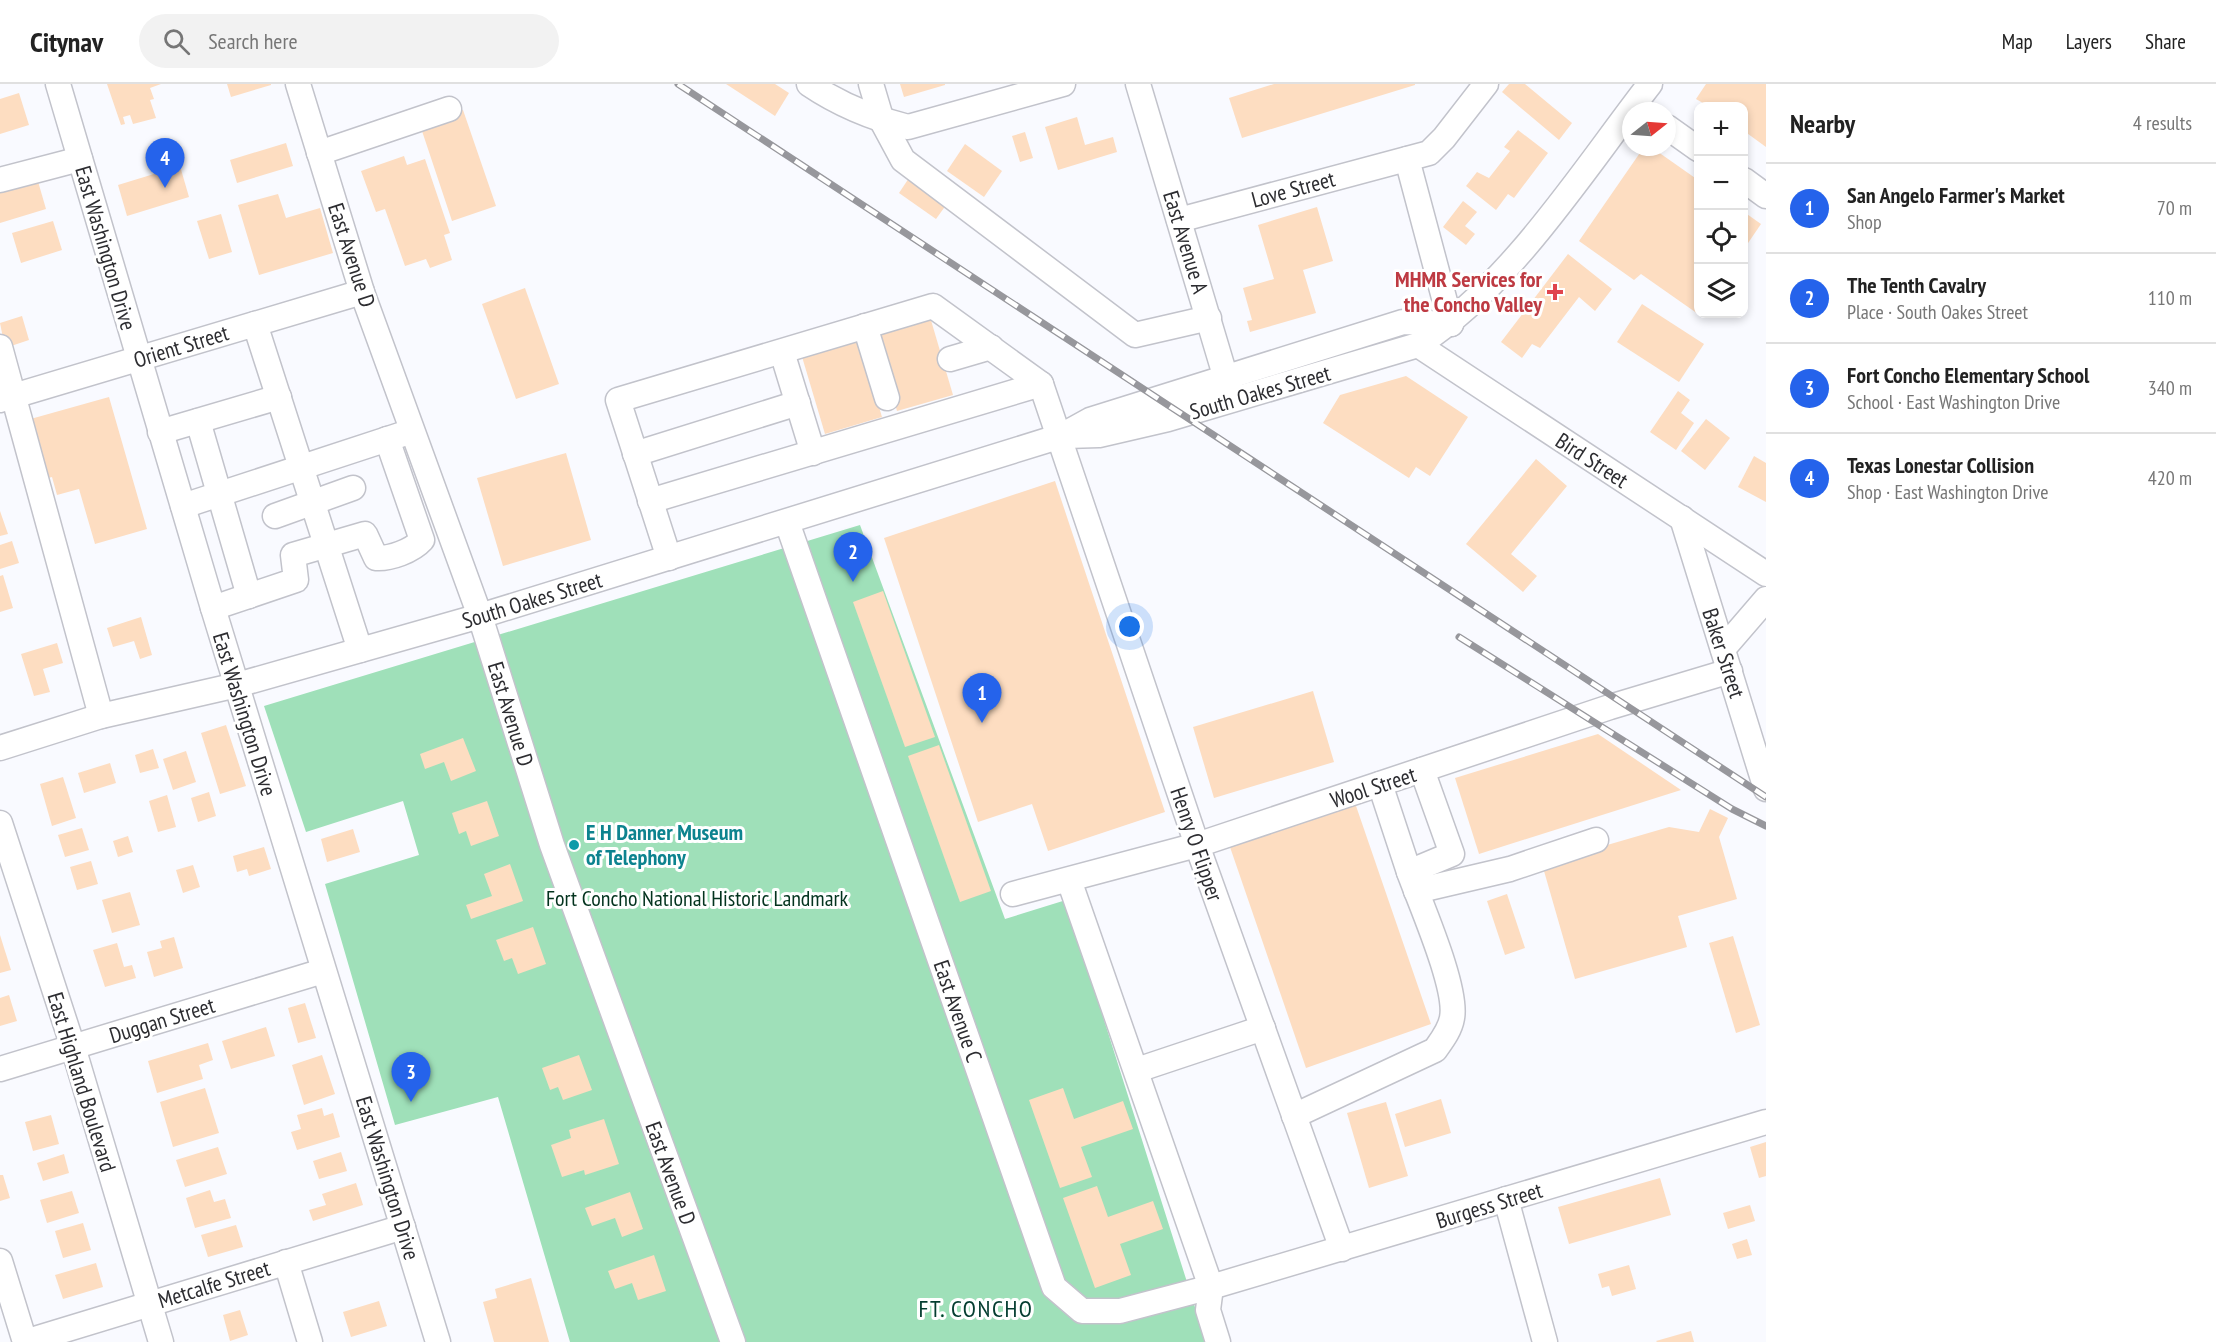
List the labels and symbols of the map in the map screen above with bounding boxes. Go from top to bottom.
north arrow [1622,102,1676,156]
pin: 4 [146,138,184,188]
street label: East Washington Drive [69,163,143,333]
street label: Love Street [1248,164,1338,214]
street label: East Avenue A [1157,187,1215,297]
street label: East Avenue D [322,199,382,311]
place label: MHMR Services for the Concho Valley [1395,265,1543,318]
marker: MHMR Services for the Concho Valley [1546,283,1564,301]
street label: Orient Street [130,318,232,374]
street label: South Oakes Street [1187,359,1333,425]
street label: Bird Street [1550,426,1634,494]
pin: 2 [834,532,872,582]
street label: South Oakes Street [459,565,605,635]
street label: Baker Street [1696,605,1752,701]
your location [1115,612,1144,641]
street label: East Washington Drive [207,629,283,799]
street label: East Avenue D [482,658,540,770]
pin: 1 [962,674,1002,723]
street label: Wool Street [1327,760,1419,814]
street label: Henry O Flipper [1164,783,1230,905]
place label: E H Danner Museum of Telephony [586,818,743,871]
marker: E H Danner Museum of Telephony [567,838,581,852]
park label: Fort Concho National Historic Landmark [546,884,849,912]
street label: East Avenue C [927,956,989,1066]
street label: East Highland Boulevard [41,989,123,1175]
street label: Duggan Street [106,991,218,1049]
pin: 3 [392,1052,430,1102]
street label: East Washington Drive [350,1093,426,1263]
street label: East Avenue D [639,1118,703,1228]
street label: Burgess Street [1432,1176,1546,1234]
street label: Metcalfe Street [155,1254,273,1314]
district label: FT. CONCHO [918,1293,1034,1324]

